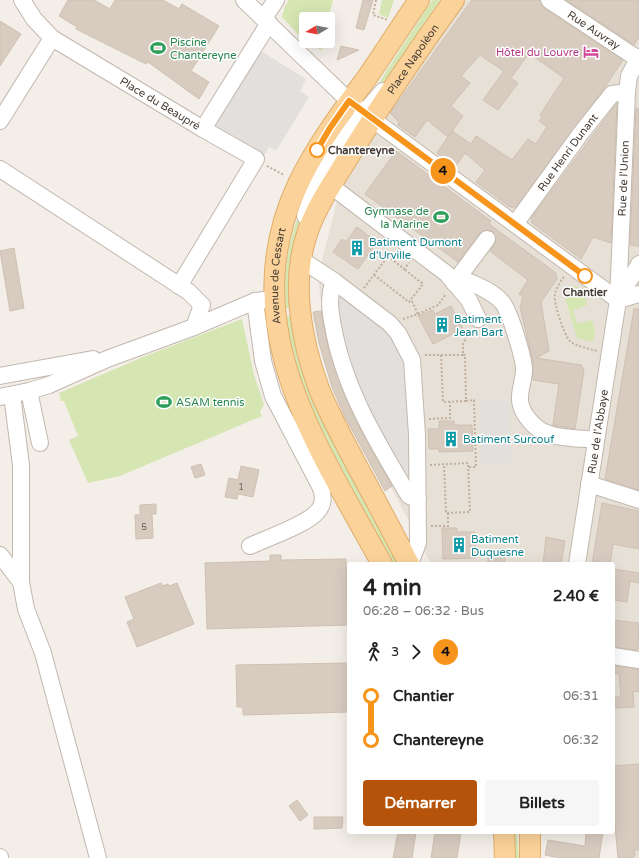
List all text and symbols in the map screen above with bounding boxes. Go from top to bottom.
street label: Rue Auvray [565,8,623,52]
north arrow [299,12,335,48]
map controls [299,12,335,48]
street label: Place Napoléon [385,22,442,97]
place label: Piscine Chantereyne [170,36,237,62]
sports icon: Piscine Chantereyne [149,39,167,57]
hotel icon: Hôtel du Louvre [582,43,600,61]
place label: Hôtel du Louvre [496,46,579,59]
street label: Place du Beaupré [117,74,203,133]
street label: Rue Henri Dunant [535,111,601,194]
street label: Rue de l'Union [616,140,632,217]
marker: Chantereyne [309,142,325,158]
place label: Chantereyne [328,144,395,158]
line badge: 4 [430,158,456,184]
text: 4 [439,162,447,179]
place label: Gymnase de la Marine [364,205,429,231]
sports icon: Gymnase de la Marine [432,208,450,226]
street label: Avenue de Cessart [268,226,289,325]
place label: Batiment Dumont d'Urville [369,236,462,262]
building icon: Batiment Dumont d'Urville [348,239,366,257]
marker: Chantier [577,268,593,284]
place label: Chantier [563,286,608,299]
place label: Batiment Jean Bart [454,313,503,339]
building icon: Batiment Jean Bart [433,316,451,334]
street label: Rue de l'Abbaye [585,389,611,475]
sports icon: ASAM tennis [155,393,173,411]
place label: ASAM tennis [176,396,244,409]
building icon: Batiment Surcouf [442,430,460,448]
place label: Batiment Surcouf [463,433,555,446]
house number: 1 [238,482,244,493]
house number: 5 [141,522,147,533]
place label: Batiment Duquesne [471,533,524,559]
building icon: Batiment Duquesne [450,536,468,554]
text: 4 min [363,575,422,601]
text: 2.40 € [553,587,599,605]
text: 06:28 – 06:32 · Bus [363,603,484,619]
icon: walk [363,641,385,663]
icon: forward [405,641,427,663]
text: 4 [441,643,450,660]
text: 3 [391,644,399,660]
text: Chantier [393,687,454,705]
text: 06:31 [563,688,599,704]
text: Chantereyne [393,731,484,749]
text: 06:32 [563,732,599,748]
button: Démarrer [363,780,477,826]
button: Billets [485,780,599,826]

